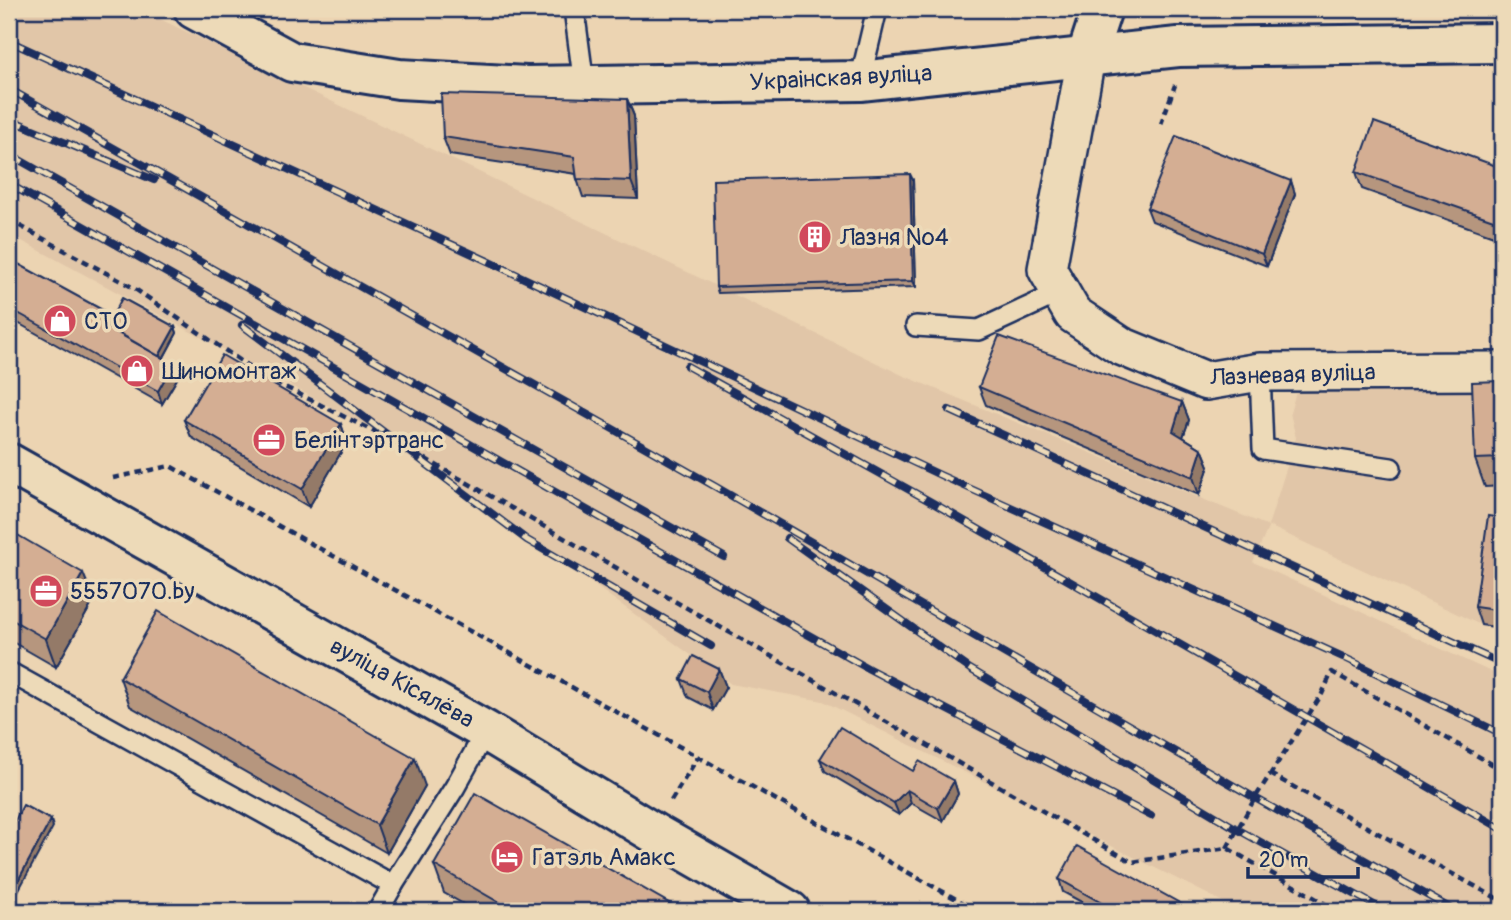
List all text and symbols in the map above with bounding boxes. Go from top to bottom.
street label: Украінская вуліца [749,59,933,97]
building icon: Лазня №4 [796,218,834,256]
place label: Лазня №4 [839,223,949,252]
shop icon: СТО [41,302,79,340]
place label: СТО [84,307,127,336]
shop icon: Шиномонтаж [118,352,156,390]
place label: Шиномонтаж [162,357,297,386]
street label: Лазневая вуліца [1209,358,1376,392]
office icon: Белінтэртранс [250,421,288,459]
place label: Белінтэртранс [294,426,444,455]
office icon: 5557070.by [27,572,65,610]
place label: 5557070.by [70,577,195,606]
street label: вуліца Кісялёва [325,631,479,735]
scale bar [1248,836,1359,880]
hotel icon: Гатэль Амакс [488,838,526,876]
place label: Гатэль Амакс [532,843,676,872]
text: 20 m [1259,847,1308,874]

